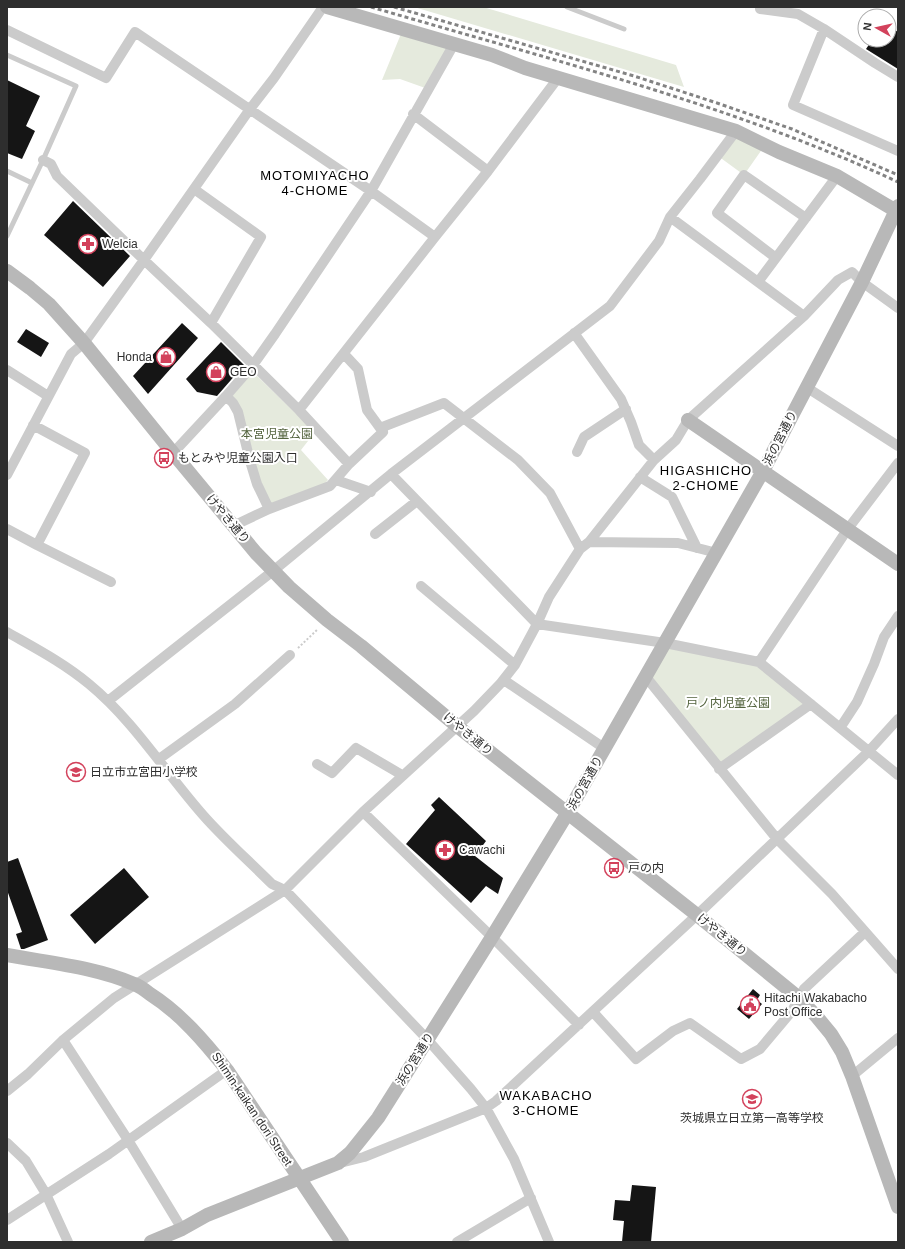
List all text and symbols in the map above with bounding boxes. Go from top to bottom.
north arrow [857,8,897,48]
text: N [861,22,874,31]
district label: MOTOMIYACHO 4-CHOME [260,168,370,198]
pharmacy icon: Welcia [77,233,99,255]
place label: Welcia [102,237,138,251]
shop icon: Honda [155,346,177,368]
place label: Honda [117,350,152,364]
shop icon: GEO [205,361,227,383]
place label: GEO [230,365,257,379]
street label: 浜の宮通り [760,408,800,468]
park label: 本宮児童公園 [241,427,313,441]
bus stop icon: もとみや児童公園入口 [153,447,175,469]
place label: もとみや児童公園入口 [178,451,298,465]
district label: HIGASHICHO 2-CHOME [660,463,752,493]
street label: けやき通り [203,492,253,546]
park label: 戸ノ内児童公園 [686,696,770,710]
street label: けやき通り [440,710,496,758]
street label: 浜の宮通り [564,753,606,813]
school or university icon: 日立市立宮田小学校 [65,761,87,783]
place label: 日立市立宮田小学校 [90,765,198,779]
pharmacy icon: Cawachi [434,839,456,861]
place label: Cawachi [459,843,505,857]
bus stop icon: 戸の内 [603,857,625,879]
place label: 戸の内 [628,861,664,875]
street label: けやき通り [694,911,750,959]
place label: Hitachi Wakabacho Post Office [764,991,867,1019]
public building icon: Hitachi Wakabacho Post Office [739,994,761,1016]
street label: 浜の宮通り [393,1030,437,1088]
street label: Shimin-kaikan dori Street [209,1050,296,1169]
district label: WAKABACHO 3-CHOME [499,1088,593,1118]
school or university icon: 茨城県立日立第一高等学校 [741,1088,763,1110]
place label: 茨城県立日立第一高等学校 [680,1111,824,1125]

